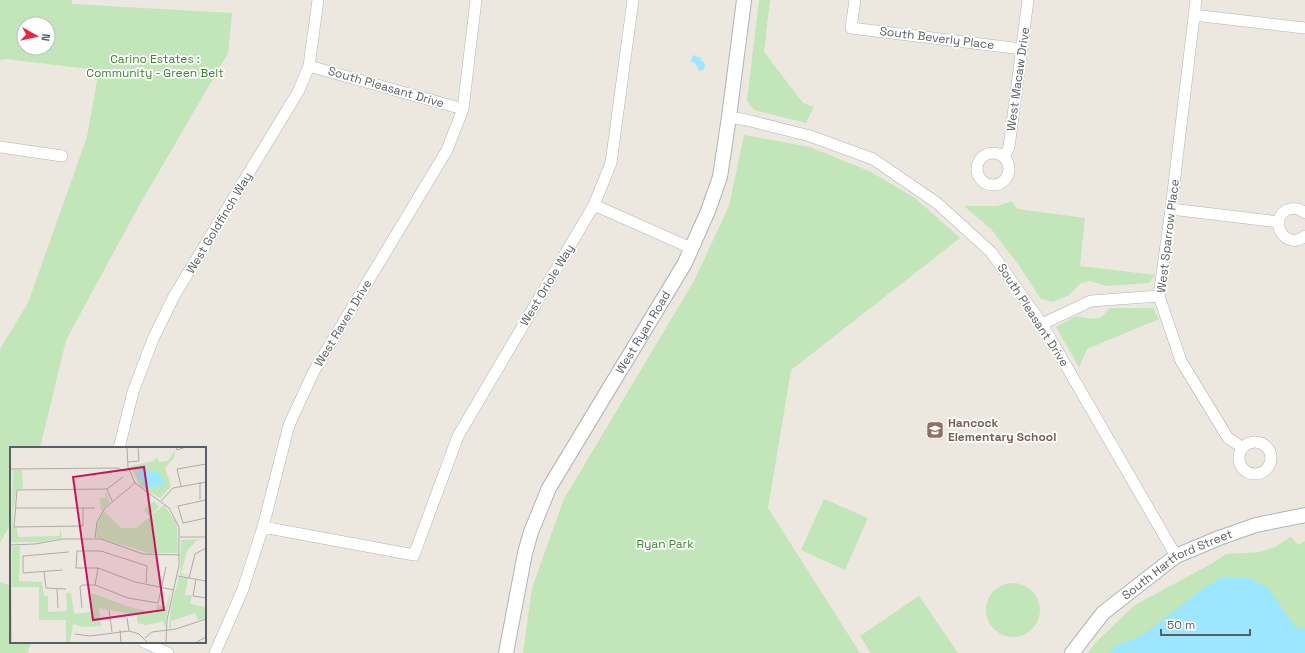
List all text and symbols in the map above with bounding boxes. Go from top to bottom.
north arrow [16,16,56,56]
street label: South Beverly Place [879,23,995,53]
street label: West Macaw Drive [1003,26,1033,132]
text: N [38,33,53,42]
park label: Carino Estates : Community - Green Belt [86,51,224,81]
street label: South Pleasant Drive [326,63,446,111]
street label: West Goldfinch Way [182,169,256,277]
street label: West Sparrow Place [1153,178,1183,294]
street label: West Oriole Way [516,241,578,329]
street label: South Pleasant Drive [994,260,1072,370]
street label: West Raven Drive [311,276,375,370]
street label: West Ryan Road [612,288,674,377]
place label: Hancock Elementary School [948,415,1056,445]
school or university icon: Hancock Elementary School [925,420,945,440]
inset map [10,447,206,643]
street label: South Hartford Street [1119,526,1234,603]
park label: Ryan Park [636,536,694,552]
scale bar [1161,611,1250,637]
text: 50 m [1167,617,1195,633]

